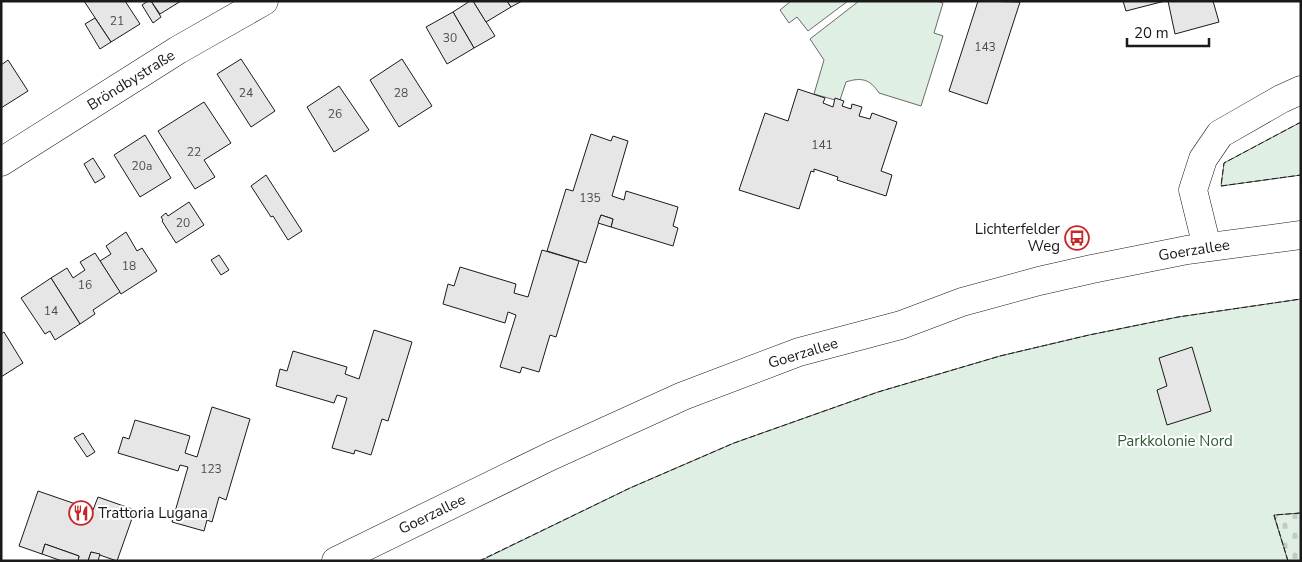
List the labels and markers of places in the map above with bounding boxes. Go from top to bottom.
place label: Lichterfelder Weg [975,219,1061,256]
bus stop icon: Lichterfelder Weg [1064,225,1090,251]
restaurant icon: Trattoria Lugana [68,500,94,526]
place label: Trattoria Lugana [98,503,208,523]

